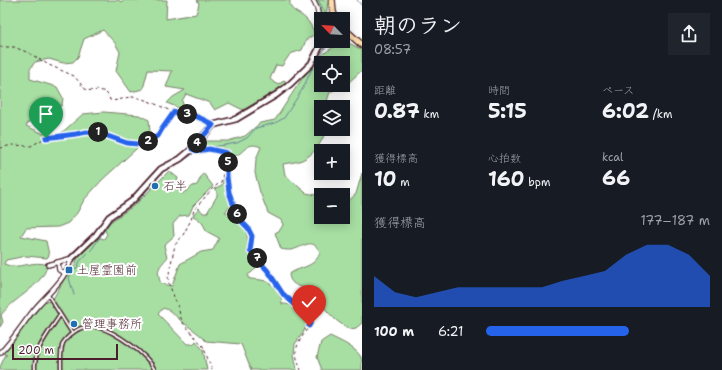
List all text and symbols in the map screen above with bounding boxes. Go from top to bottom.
text: 朝のラン [374,11,462,40]
north arrow [314,12,350,48]
map controls [314,12,350,224]
button: share [668,13,710,55]
text: 08:57 [374,41,411,58]
button: locate [314,56,350,92]
text: 距離 [374,83,396,98]
text: 時間 [488,83,510,98]
text: ペース [602,83,634,98]
pin [29,97,63,138]
text: 0.87 [374,98,420,124]
text: 5:15 [488,98,527,124]
text: 6:02 [602,98,649,124]
button: layers [314,100,350,136]
icon: arrive [35,103,57,125]
pin: 3 [177,104,197,124]
text: 3 [183,106,191,121]
text: km [420,107,439,122]
text: /km [649,107,672,122]
pin: 1 [88,122,108,142]
text: 1 [95,124,101,139]
pin: 2 [138,131,158,151]
text: 2 [144,133,152,148]
pin: 4 [187,133,207,153]
text: 4 [193,135,201,150]
button: + [314,144,350,180]
text: kcal [602,150,623,165]
text: 獲得標高 [374,151,418,166]
text: 心拍数 [488,151,521,166]
pin: 5 [218,152,238,172]
text: 5 [225,154,231,169]
text: 66 [602,165,630,191]
text: 10 [374,166,397,192]
text: 160 [488,166,525,192]
text: m [397,175,410,190]
text: bpm [525,175,550,190]
place label: 石半 [163,178,187,194]
marker: 石半 [150,181,160,191]
button: − [314,188,350,224]
pin: 6 [227,204,247,224]
text: 6 [233,206,241,221]
text: 177–187 m [640,212,710,229]
text: 獲得標高 [374,214,426,231]
pin: 7 [247,248,267,268]
text: 7 [253,250,261,265]
place label: 土屋霊園前 [77,262,137,278]
marker: 土屋霊園前 [64,265,74,275]
pin [292,285,326,326]
icon: check [298,291,320,313]
place label: 管理事務所 [82,316,142,332]
marker: 管理事務所 [69,319,79,329]
text: 100 m [374,323,414,340]
text: 6:21 [438,323,463,340]
scale bar [12,342,118,361]
text: 200 m [18,343,54,358]

